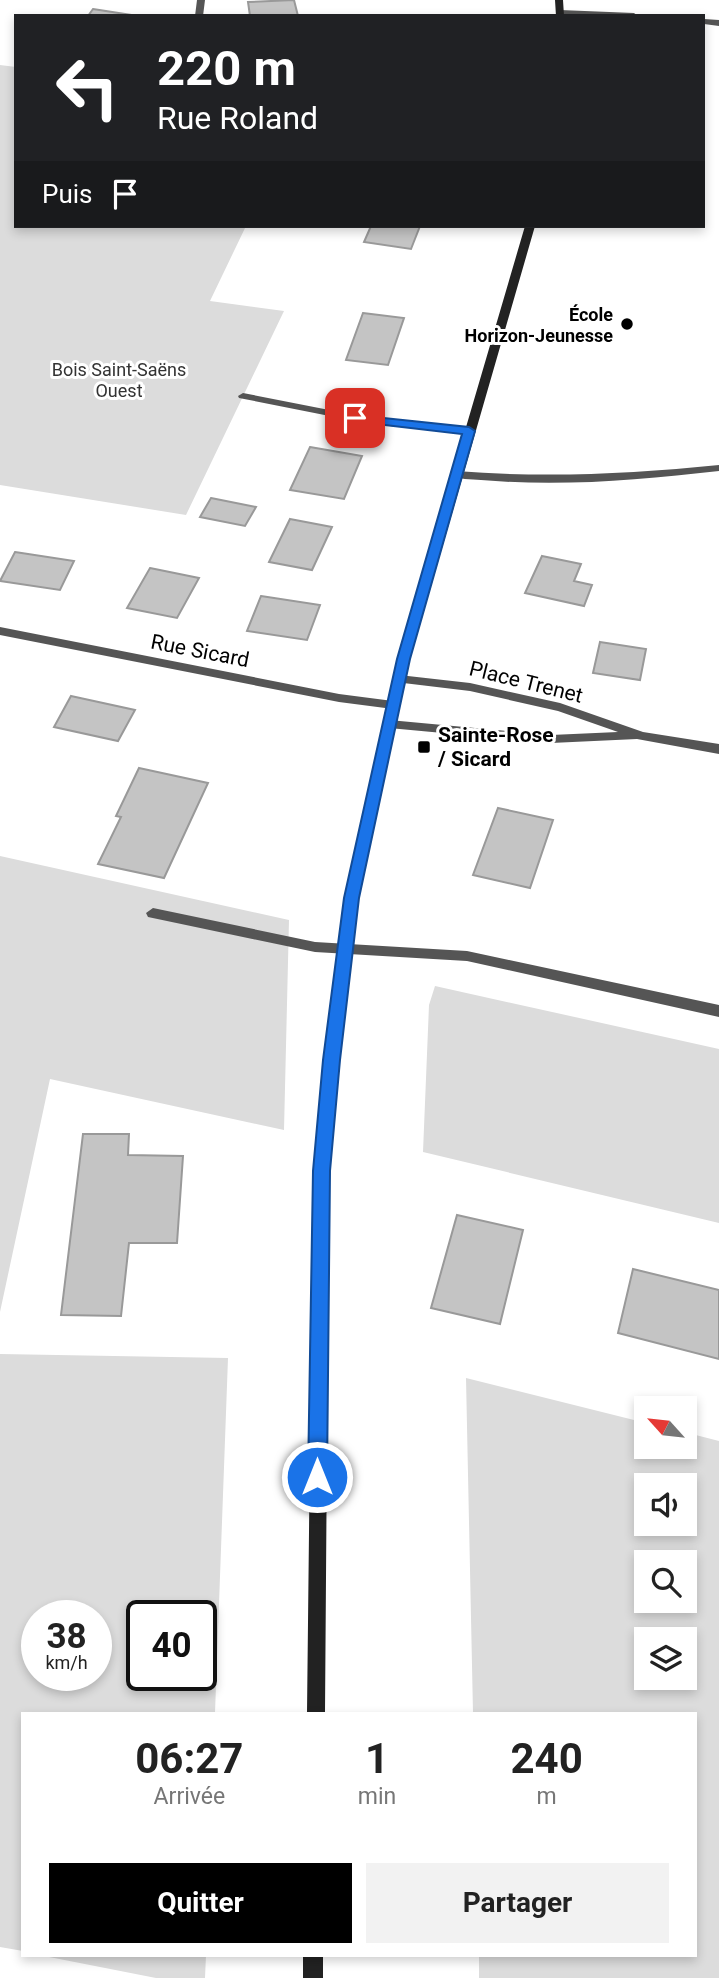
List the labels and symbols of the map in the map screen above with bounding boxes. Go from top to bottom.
place label: École Horizon-Jeunesse [465,304,613,346]
marker: École Horizon-Jeunesse [619,316,635,332]
park label: Bois Saint-Saëns Ouest [52,359,186,401]
pin [325,388,385,448]
street label: Rue Sicard [149,630,251,672]
street label: Place Trenet [467,656,585,708]
place label: Sainte-Rose / Sicard [437,723,554,771]
marker: Sainte-Rose / Sicard [416,739,432,755]
north arrow [634,1396,696,1460]
position arrow [280,1440,354,1514]
speed limit sign: 40 [126,1600,217,1691]

